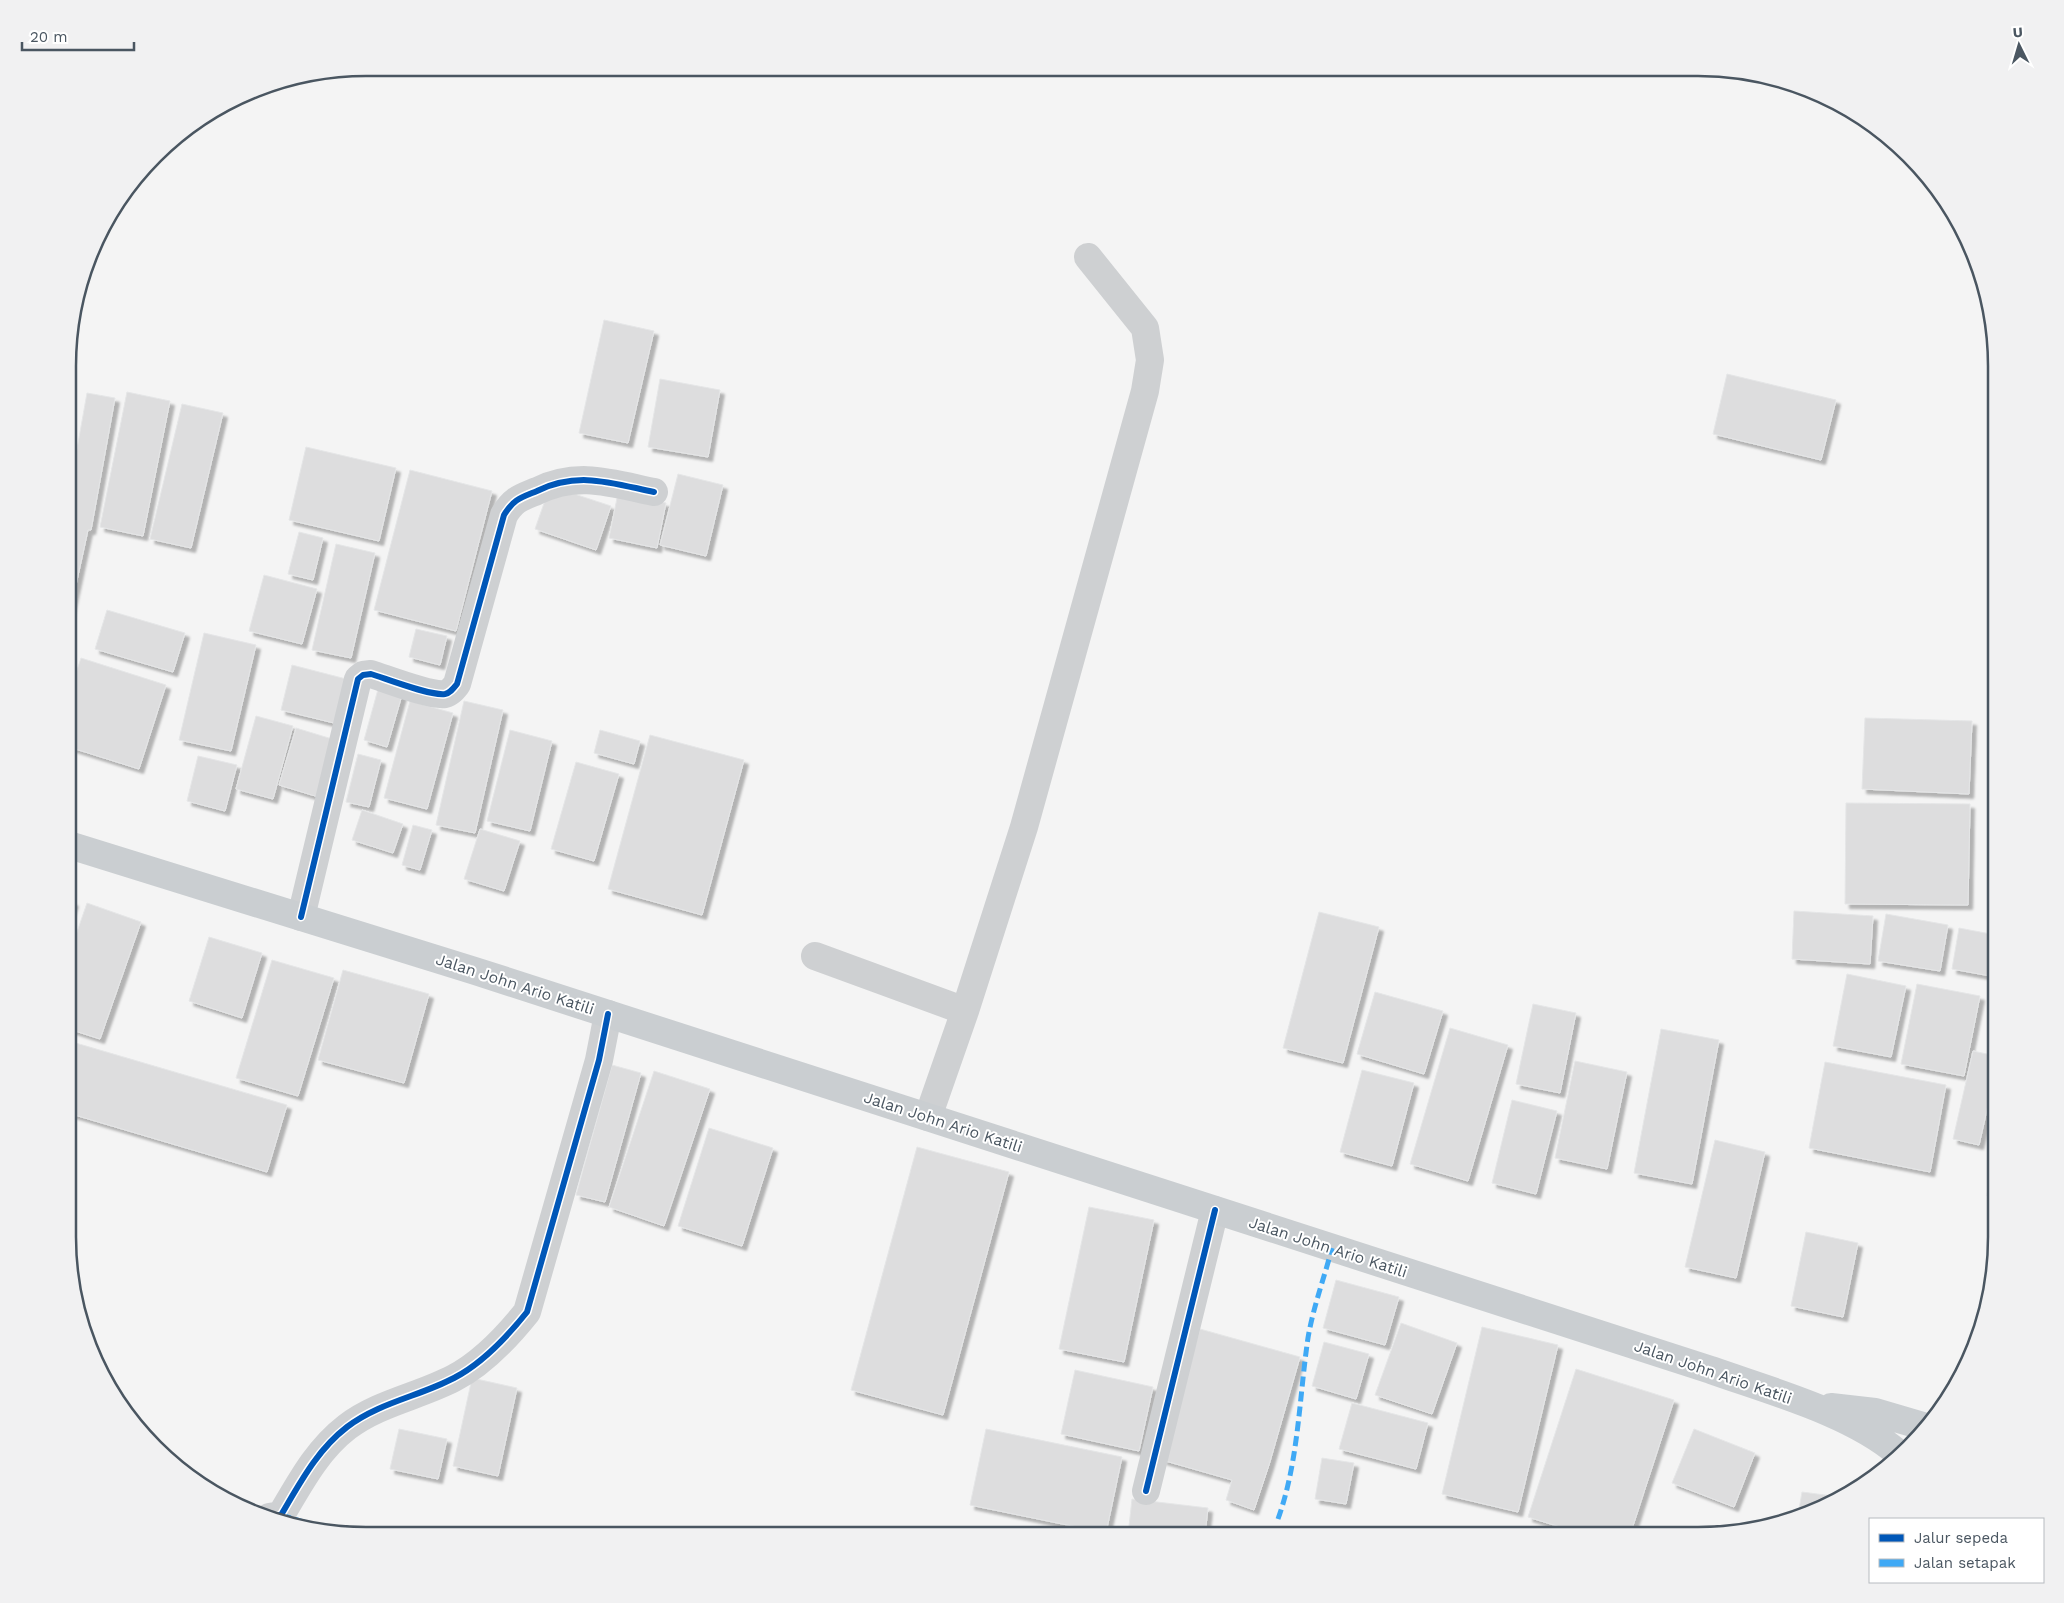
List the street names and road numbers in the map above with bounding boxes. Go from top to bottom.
street label: Jalan John Ario Katili [433,949,597,1019]
street label: Jalan John Ario Katili [861,1087,1025,1157]
street label: Jalan John Ario Katili [1246,1212,1410,1282]
street label: Jalan John Ario Katili [1632,1336,1794,1408]

